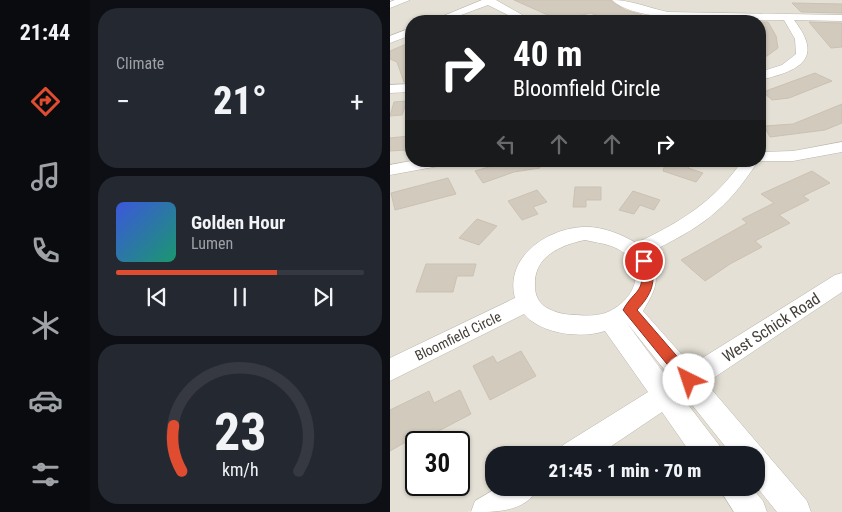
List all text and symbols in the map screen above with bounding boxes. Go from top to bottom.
text: 21:44 [20,20,70,45]
text: 40 m [513,34,582,75]
icon: right [430,35,495,100]
text: Climate [116,54,164,73]
text: Bloomfield Circle [513,76,660,101]
text: 21° [213,79,267,123]
icon: directions [28,84,63,119]
text: − [116,85,130,118]
text: + [350,85,364,118]
icon: left [492,130,520,158]
icon: ahead [545,130,573,158]
icon: ahead [598,130,626,158]
icon: right [651,130,679,158]
icon: music [28,159,63,194]
text: Golden Hour [191,211,285,234]
icon: phone [28,233,63,268]
text: Lumen [191,234,233,253]
pin [623,240,665,282]
icon: arrive [630,247,658,275]
icon: previous [143,283,171,311]
icon: pause [226,283,254,311]
icon: next [309,283,337,311]
street label: West Schick Road [719,289,824,366]
icon: climate [28,308,63,343]
street label: Bloomfield Circle [412,308,504,364]
position arrow [662,353,714,405]
icon: car [28,383,63,418]
text: 23 [214,402,266,463]
speed limit sign: 30 [405,431,470,496]
icon: filters [28,457,63,492]
text: km/h [222,459,258,480]
text: 21:45 · 1 min · 70 m [549,459,701,482]

